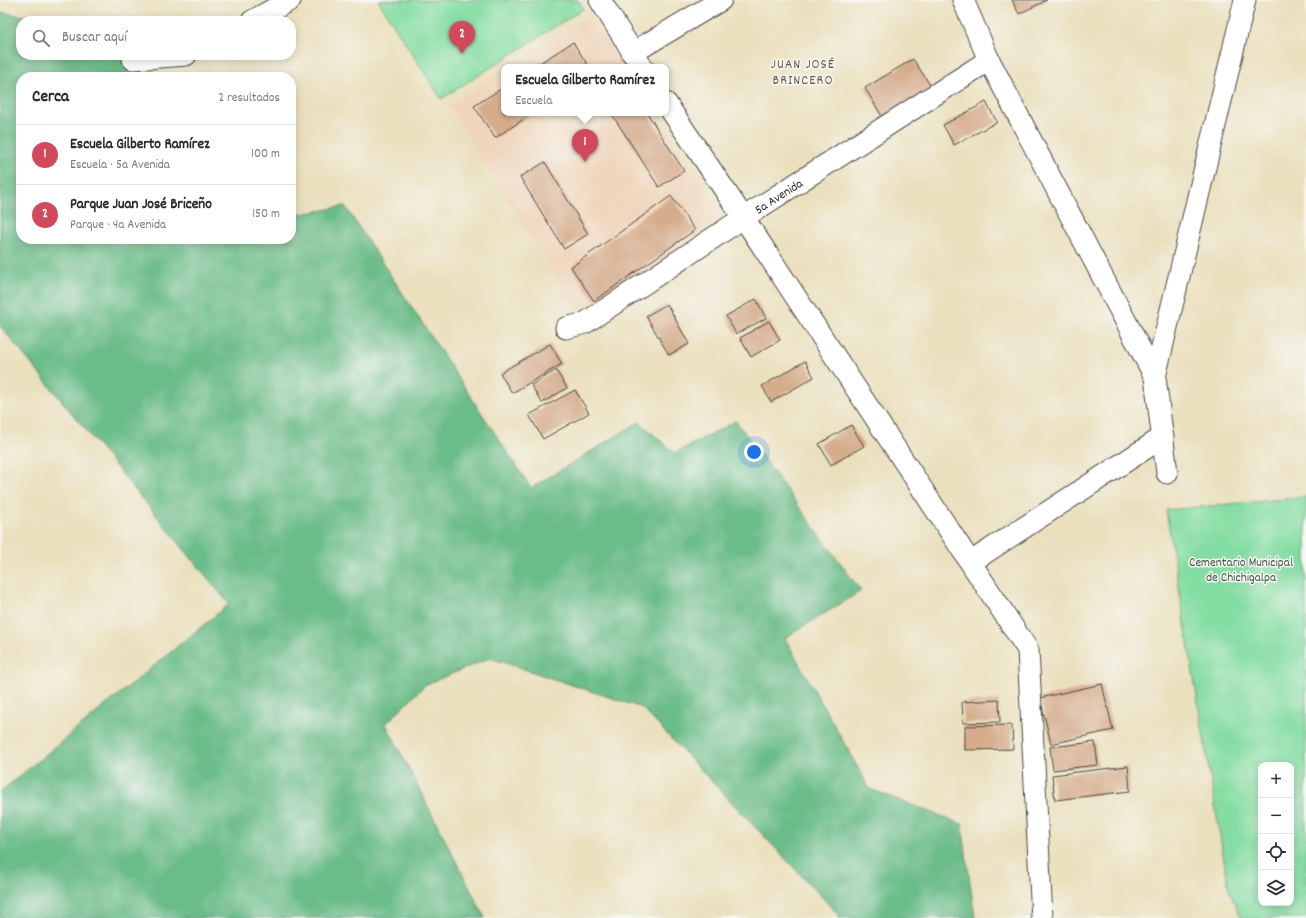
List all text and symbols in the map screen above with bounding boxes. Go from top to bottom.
search box [16,16,296,60]
pin: 2 [449,21,475,54]
icon: search [30,27,52,49]
text: Buscar aquí [62,27,127,49]
district label: JUAN JOSÉ BRINCERO [771,55,835,91]
popup [501,64,669,116]
text: Escuela Gilberto Ramírez [515,70,655,92]
text: Cerca [32,86,69,110]
text: 2 resultados [218,89,280,108]
text: Escuela [515,92,552,111]
pin: 1 [572,129,598,162]
text: Escuela Gilberto Ramírez [70,134,210,156]
text: 1 [44,145,46,164]
text: 100 m [251,145,280,164]
text: Escuela · 5a Avenida [70,156,170,175]
street label: 5a Avenida [752,175,808,220]
text: Parque Juan José Briceño [70,194,212,216]
text: 2 [42,205,48,224]
text: 150 m [252,205,280,224]
text: Parque · 4a Avenida [70,216,166,235]
your location [744,442,764,462]
park label: Cementario Municipal de Chichigalpa [1189,554,1293,588]
map controls [1258,762,1294,906]
button: + [1258,762,1294,798]
button: − [1258,798,1294,834]
button: locate [1258,834,1294,870]
button: layers [1258,870,1294,906]

